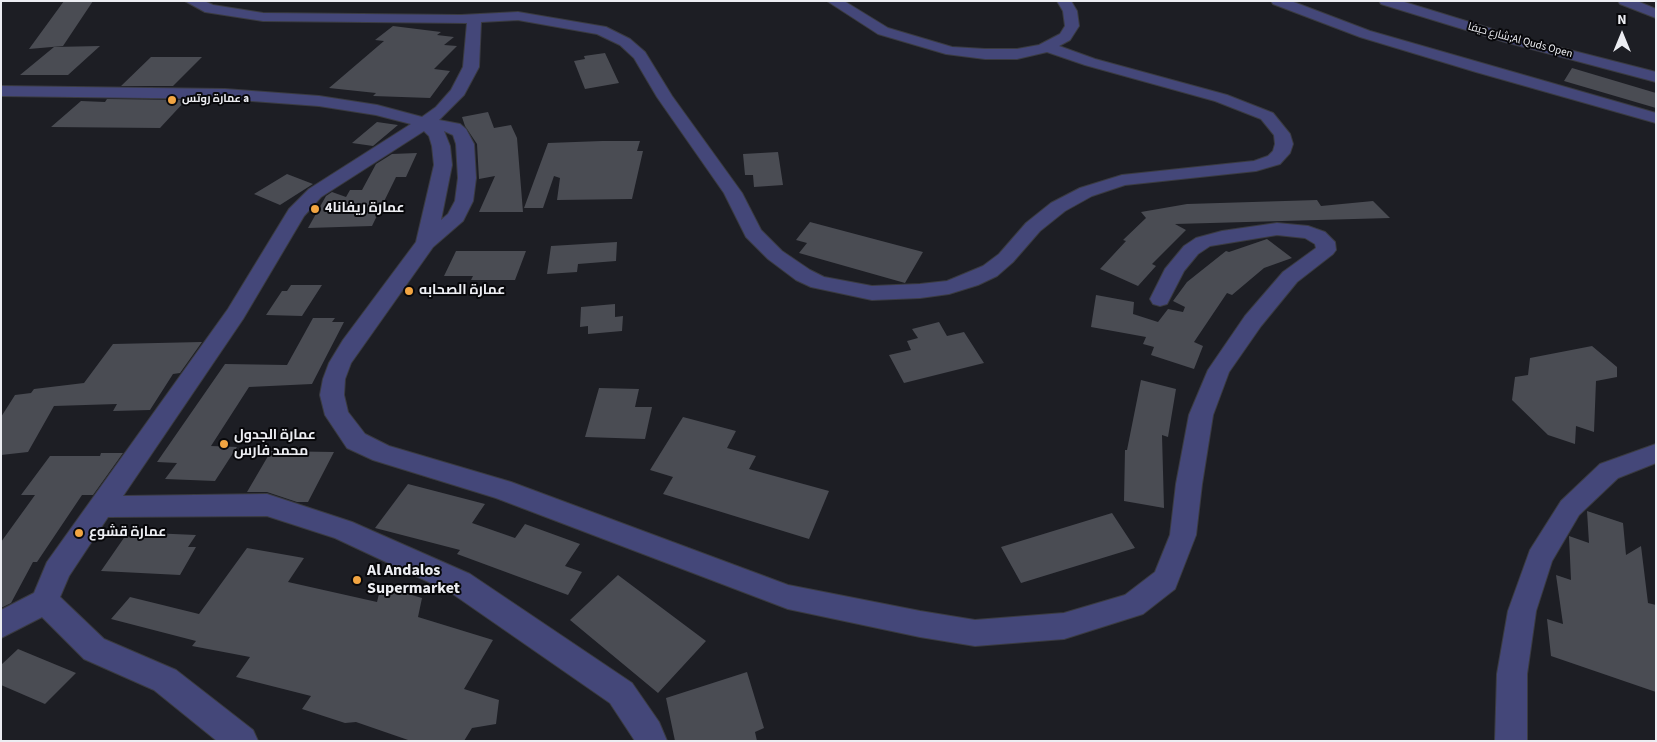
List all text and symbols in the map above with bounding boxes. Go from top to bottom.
north arrow [1597,10,1647,60]
text: N [1617,10,1627,30]
street label: شارع حيفا;Al Quds Open [1466,21,1574,61]
place label: عمارة روتس a [182,93,249,107]
marker: عمارة روتس a [166,94,178,106]
place label: عمارة ريفانا4 [325,201,405,217]
marker: عمارة ريفانا4 [309,203,321,215]
place label: عمارة الصحابه [419,283,505,299]
marker: عمارة الصحابه [403,285,415,297]
place label: عمارة الجدول محمد فارس [234,428,316,461]
marker: عمارة الجدول محمد فارس [218,438,230,450]
place label: عمارة قشوع [89,525,166,541]
marker: عمارة قشوع [73,527,85,539]
place label: Al Andalos Supermarket [367,561,460,599]
marker: Al Andalos Supermarket [351,574,363,586]

